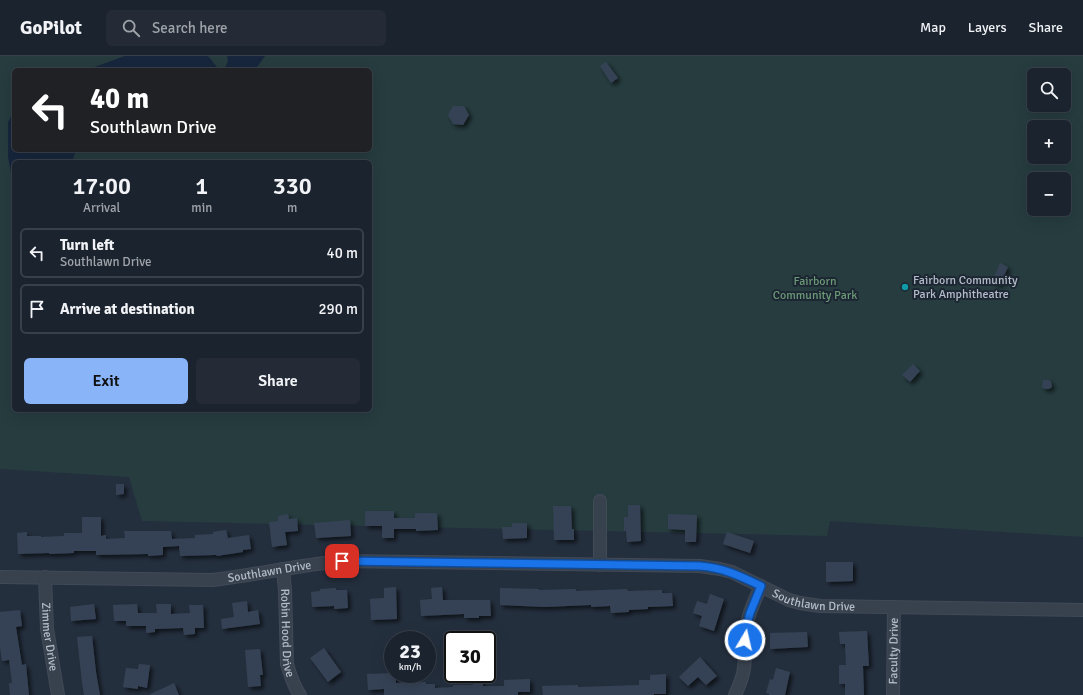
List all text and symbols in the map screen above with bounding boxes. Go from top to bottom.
search box [106,10,386,46]
text: GoPilot [20,16,82,40]
icon: search [120,17,142,39]
text: Search here [152,19,228,37]
text: Map [920,19,946,36]
text: Layers [968,19,1007,36]
text: Share [1029,19,1063,36]
map controls [1027,68,1071,216]
button: search [1027,68,1071,112]
text: 40 m [90,82,149,116]
icon: left [24,84,76,136]
text: Southlawn Drive [90,116,217,138]
button: + [1027,120,1071,164]
text: 17:00 [72,171,131,201]
text: 1 [195,171,208,201]
text: 330 [273,171,312,201]
button: − [1027,172,1071,216]
text: Arrival [83,200,120,216]
text: min [191,200,212,216]
text: m [287,200,297,216]
text: Turn left [60,236,114,254]
icon: left [26,242,48,264]
text: 40 m [327,244,358,262]
text: Southlawn Drive [60,254,151,270]
place label: Fairborn Community Park Amphitheatre [913,273,1018,302]
park label: Fairborn Community Park [773,274,857,303]
marker: Fairborn Community Park Amphitheatre [900,282,910,292]
icon: arrive [26,298,48,320]
text: Arrive at destination [60,300,195,318]
text: 290 m [318,300,358,318]
button: Exit [24,358,188,404]
button: Share [196,358,360,404]
pin [325,544,359,578]
icon: arrive [331,550,353,572]
street label: Southlawn Drive [227,558,312,586]
street label: Southlawn Drive [770,586,855,615]
street label: Robin Hood Drive [277,588,297,679]
street label: Zimmer Drive [38,602,61,672]
street label: Faculty Drive [886,617,902,685]
position arrow [724,619,766,661]
speed limit sign: 30 [444,631,496,683]
text: 23 [399,639,421,664]
text: km/h [399,661,421,673]

